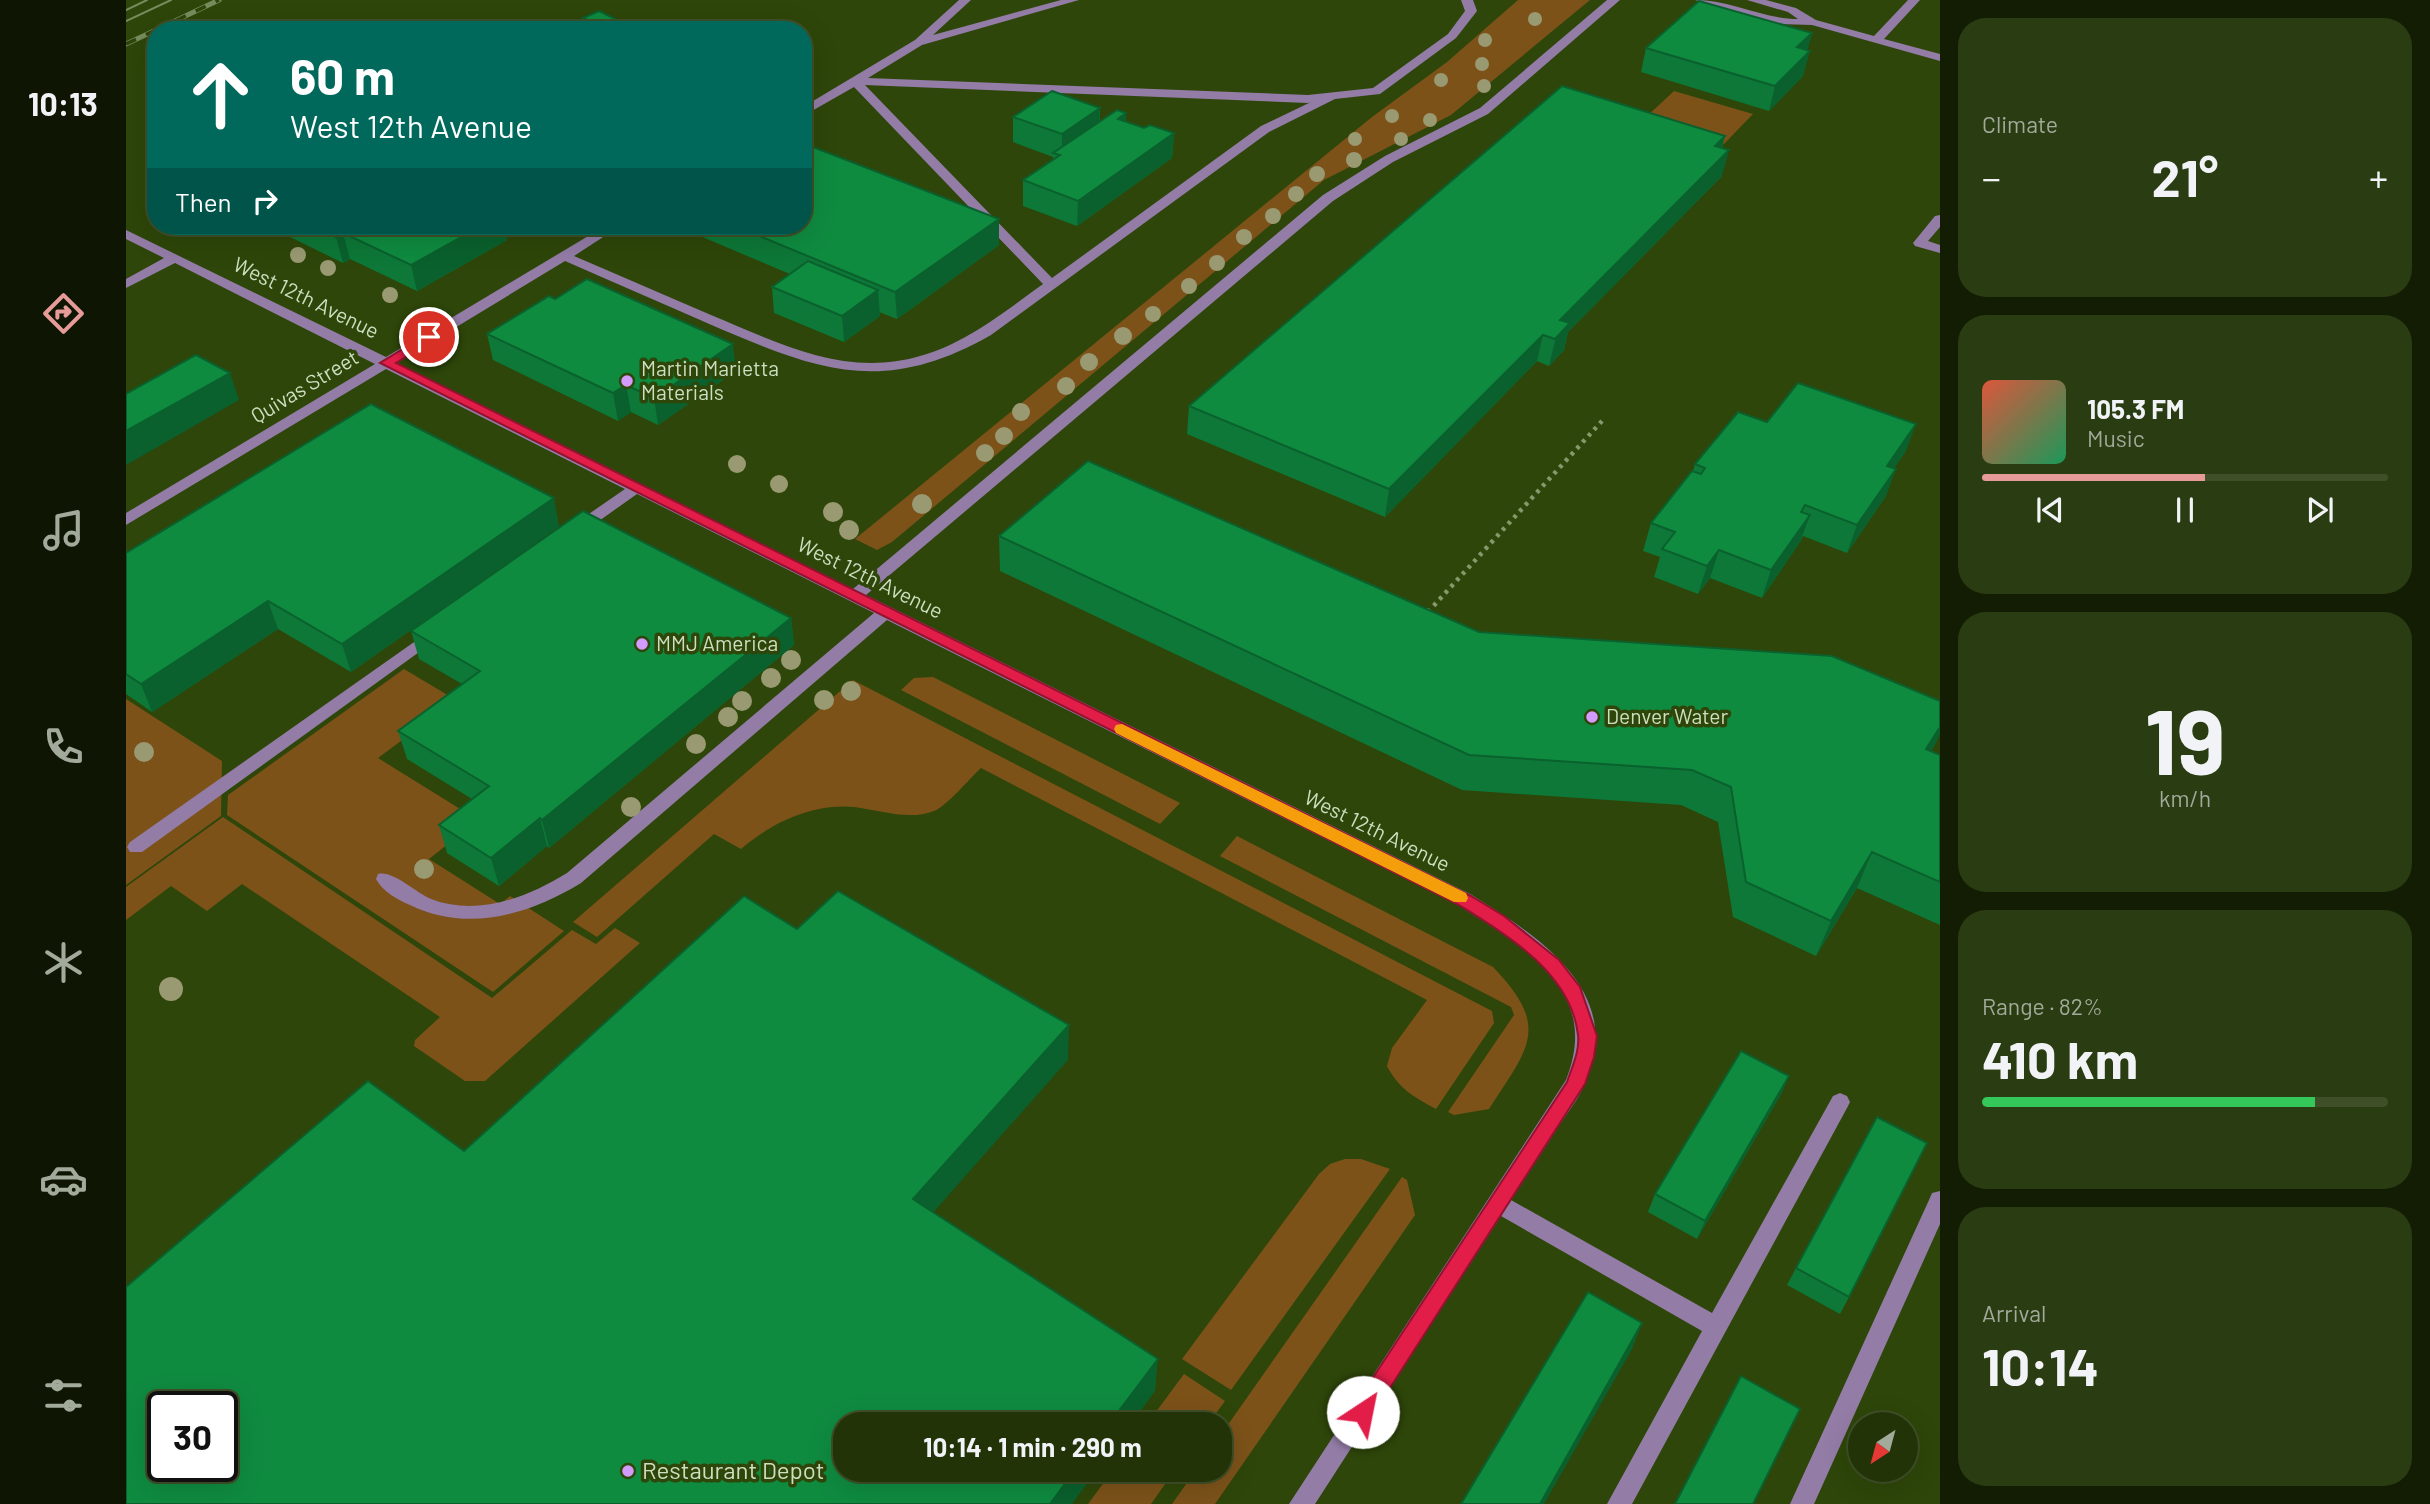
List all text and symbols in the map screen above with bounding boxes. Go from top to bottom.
text: 60 m [290,46,395,105]
icon: ahead [175,49,266,140]
text: 10:13 [28,84,98,122]
text: West 12th Avenue [290,106,532,144]
text: Climate [1982,110,2058,138]
text: 21° [2152,145,2218,207]
text: − [1982,154,2001,200]
text: + [2369,154,2388,200]
icon: right [246,182,284,220]
text: Then [175,186,232,217]
street label: West 12th Avenue [230,251,384,343]
icon: directions [39,289,88,338]
pin [399,307,459,367]
icon: arrive [410,318,448,356]
street label: Quivas Street [246,344,362,428]
place label: Martin Marietta Materials [641,355,779,404]
marker: Martin Marietta Materials [619,373,635,389]
text: 105.3 FM [2087,393,2184,424]
text: Music [2087,424,2145,452]
icon: previous [2031,491,2069,529]
icon: pause [2166,491,2204,529]
icon: next [2301,491,2339,529]
icon: music [39,506,88,555]
street label: West 12th Avenue [794,531,948,623]
place label: MMJ America [656,630,778,655]
marker: MMJ America [634,636,650,652]
text: 19 [2145,684,2225,793]
place label: Denver Water [1606,703,1729,728]
marker: Denver Water [1584,709,1600,725]
icon: phone [39,722,88,771]
street label: West 12th Avenue [1301,784,1455,876]
text: km/h [2159,784,2211,812]
icon: climate [39,938,88,987]
text: Range · 82% [1982,992,2103,1020]
text: 410 km [1982,1027,2138,1089]
icon: car [39,1155,88,1204]
text: Arrival [1982,1299,2046,1327]
text: 10:14 [1982,1334,2099,1396]
icon: filters [39,1371,88,1420]
position arrow [1326,1375,1400,1449]
speed limit sign: 30 [147,1391,238,1482]
north arrow [1848,1412,1918,1482]
map controls [1848,1412,1918,1482]
text: 10:14 · 1 min · 290 m [923,1431,1142,1462]
place label: Restaurant Depot [642,1455,824,1484]
marker: Restaurant Depot [620,1463,636,1479]

